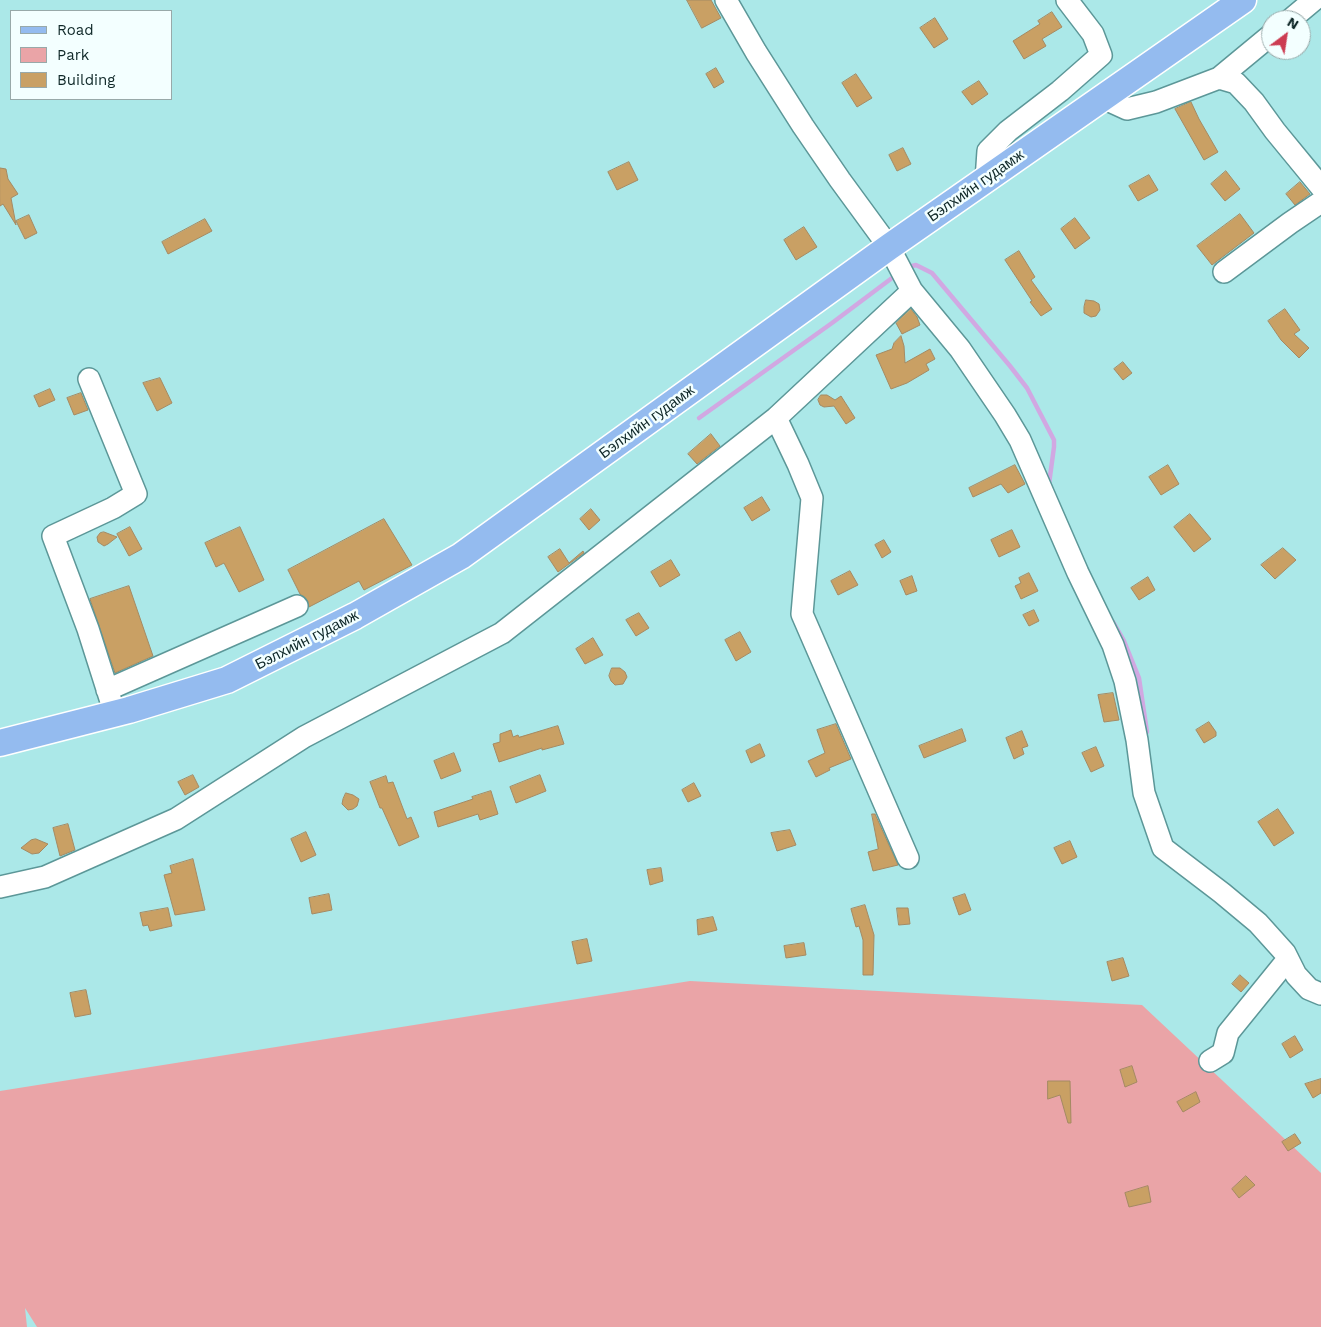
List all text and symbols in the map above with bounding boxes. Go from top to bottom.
legend [10,10,172,100]
north arrow [1261,10,1311,60]
text: N [1285,13,1302,33]
text: Road [57,21,94,39]
text: Park [57,46,89,64]
text: Building [57,71,115,89]
street label: Бэлхийн гудамж [924,146,1028,226]
street label: Бэлхийн гудамж [596,381,698,463]
street label: Бэлхийн гудамж [252,606,362,674]

